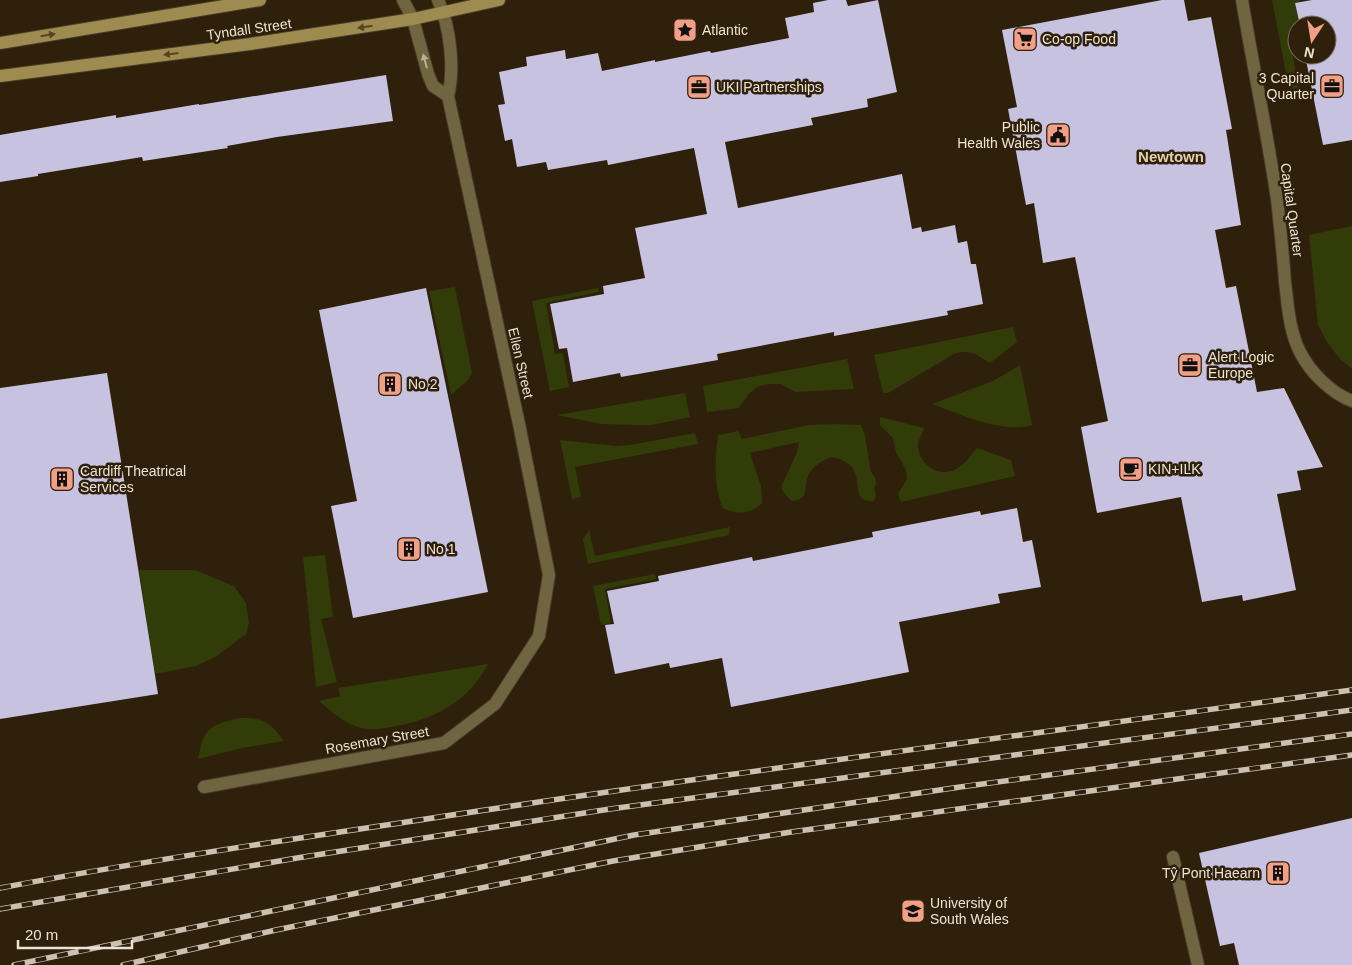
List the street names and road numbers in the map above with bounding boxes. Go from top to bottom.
street label: Tyndall Street [205,15,293,43]
street label: Capital Quarter [1277,162,1307,258]
street label: Ellen Street [505,326,537,400]
street label: Rosemary Street [324,723,430,757]

